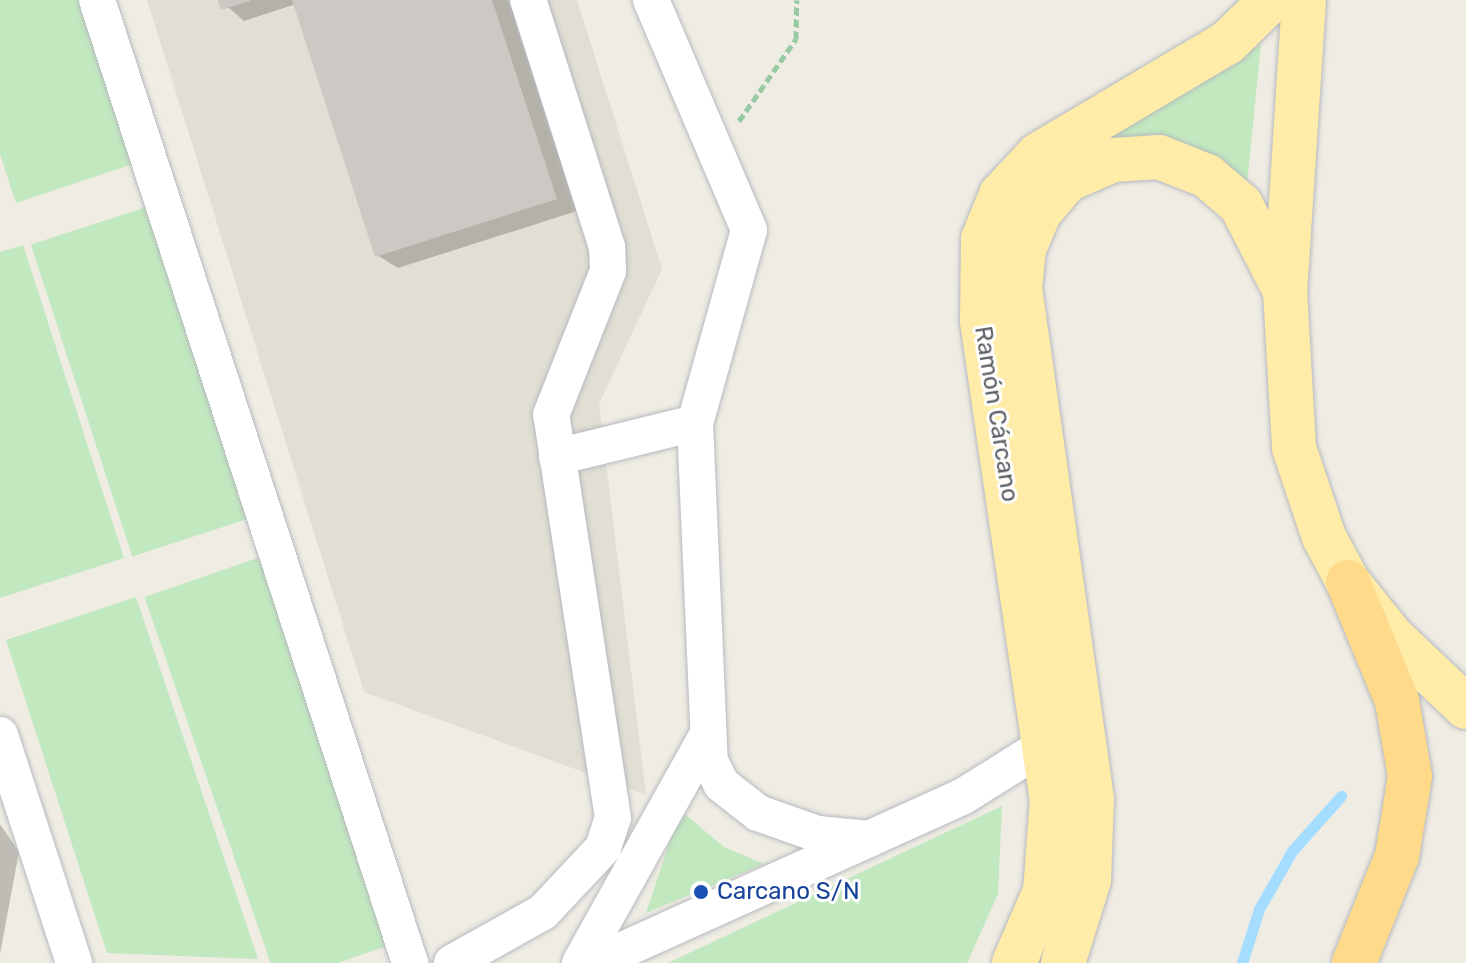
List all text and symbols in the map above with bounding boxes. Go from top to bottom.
street label: Ramón Cárcano [968,324,1024,504]
place label: Carcano S/N [717,878,860,906]
marker: Carcano S/N [692,883,710,901]

